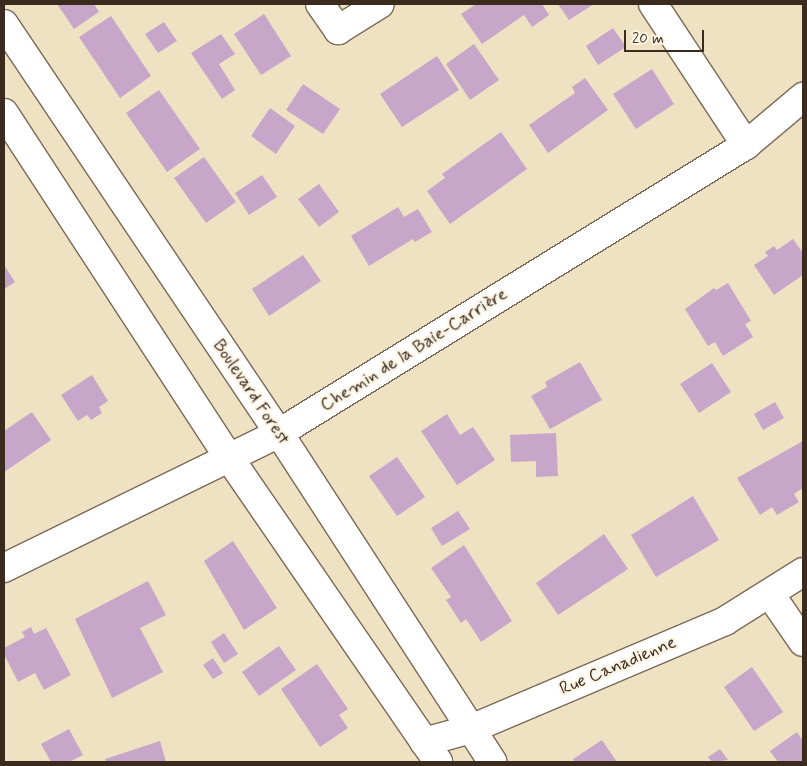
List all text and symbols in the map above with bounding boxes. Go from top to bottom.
scale bar [627,20,707,52]
text: 20 m [632,29,664,49]
street label: Chemin de la Baie-Carrière [316,283,512,417]
street label: Boulevard Forest [208,336,294,448]
street label: Rue Canadienne [558,632,678,700]

